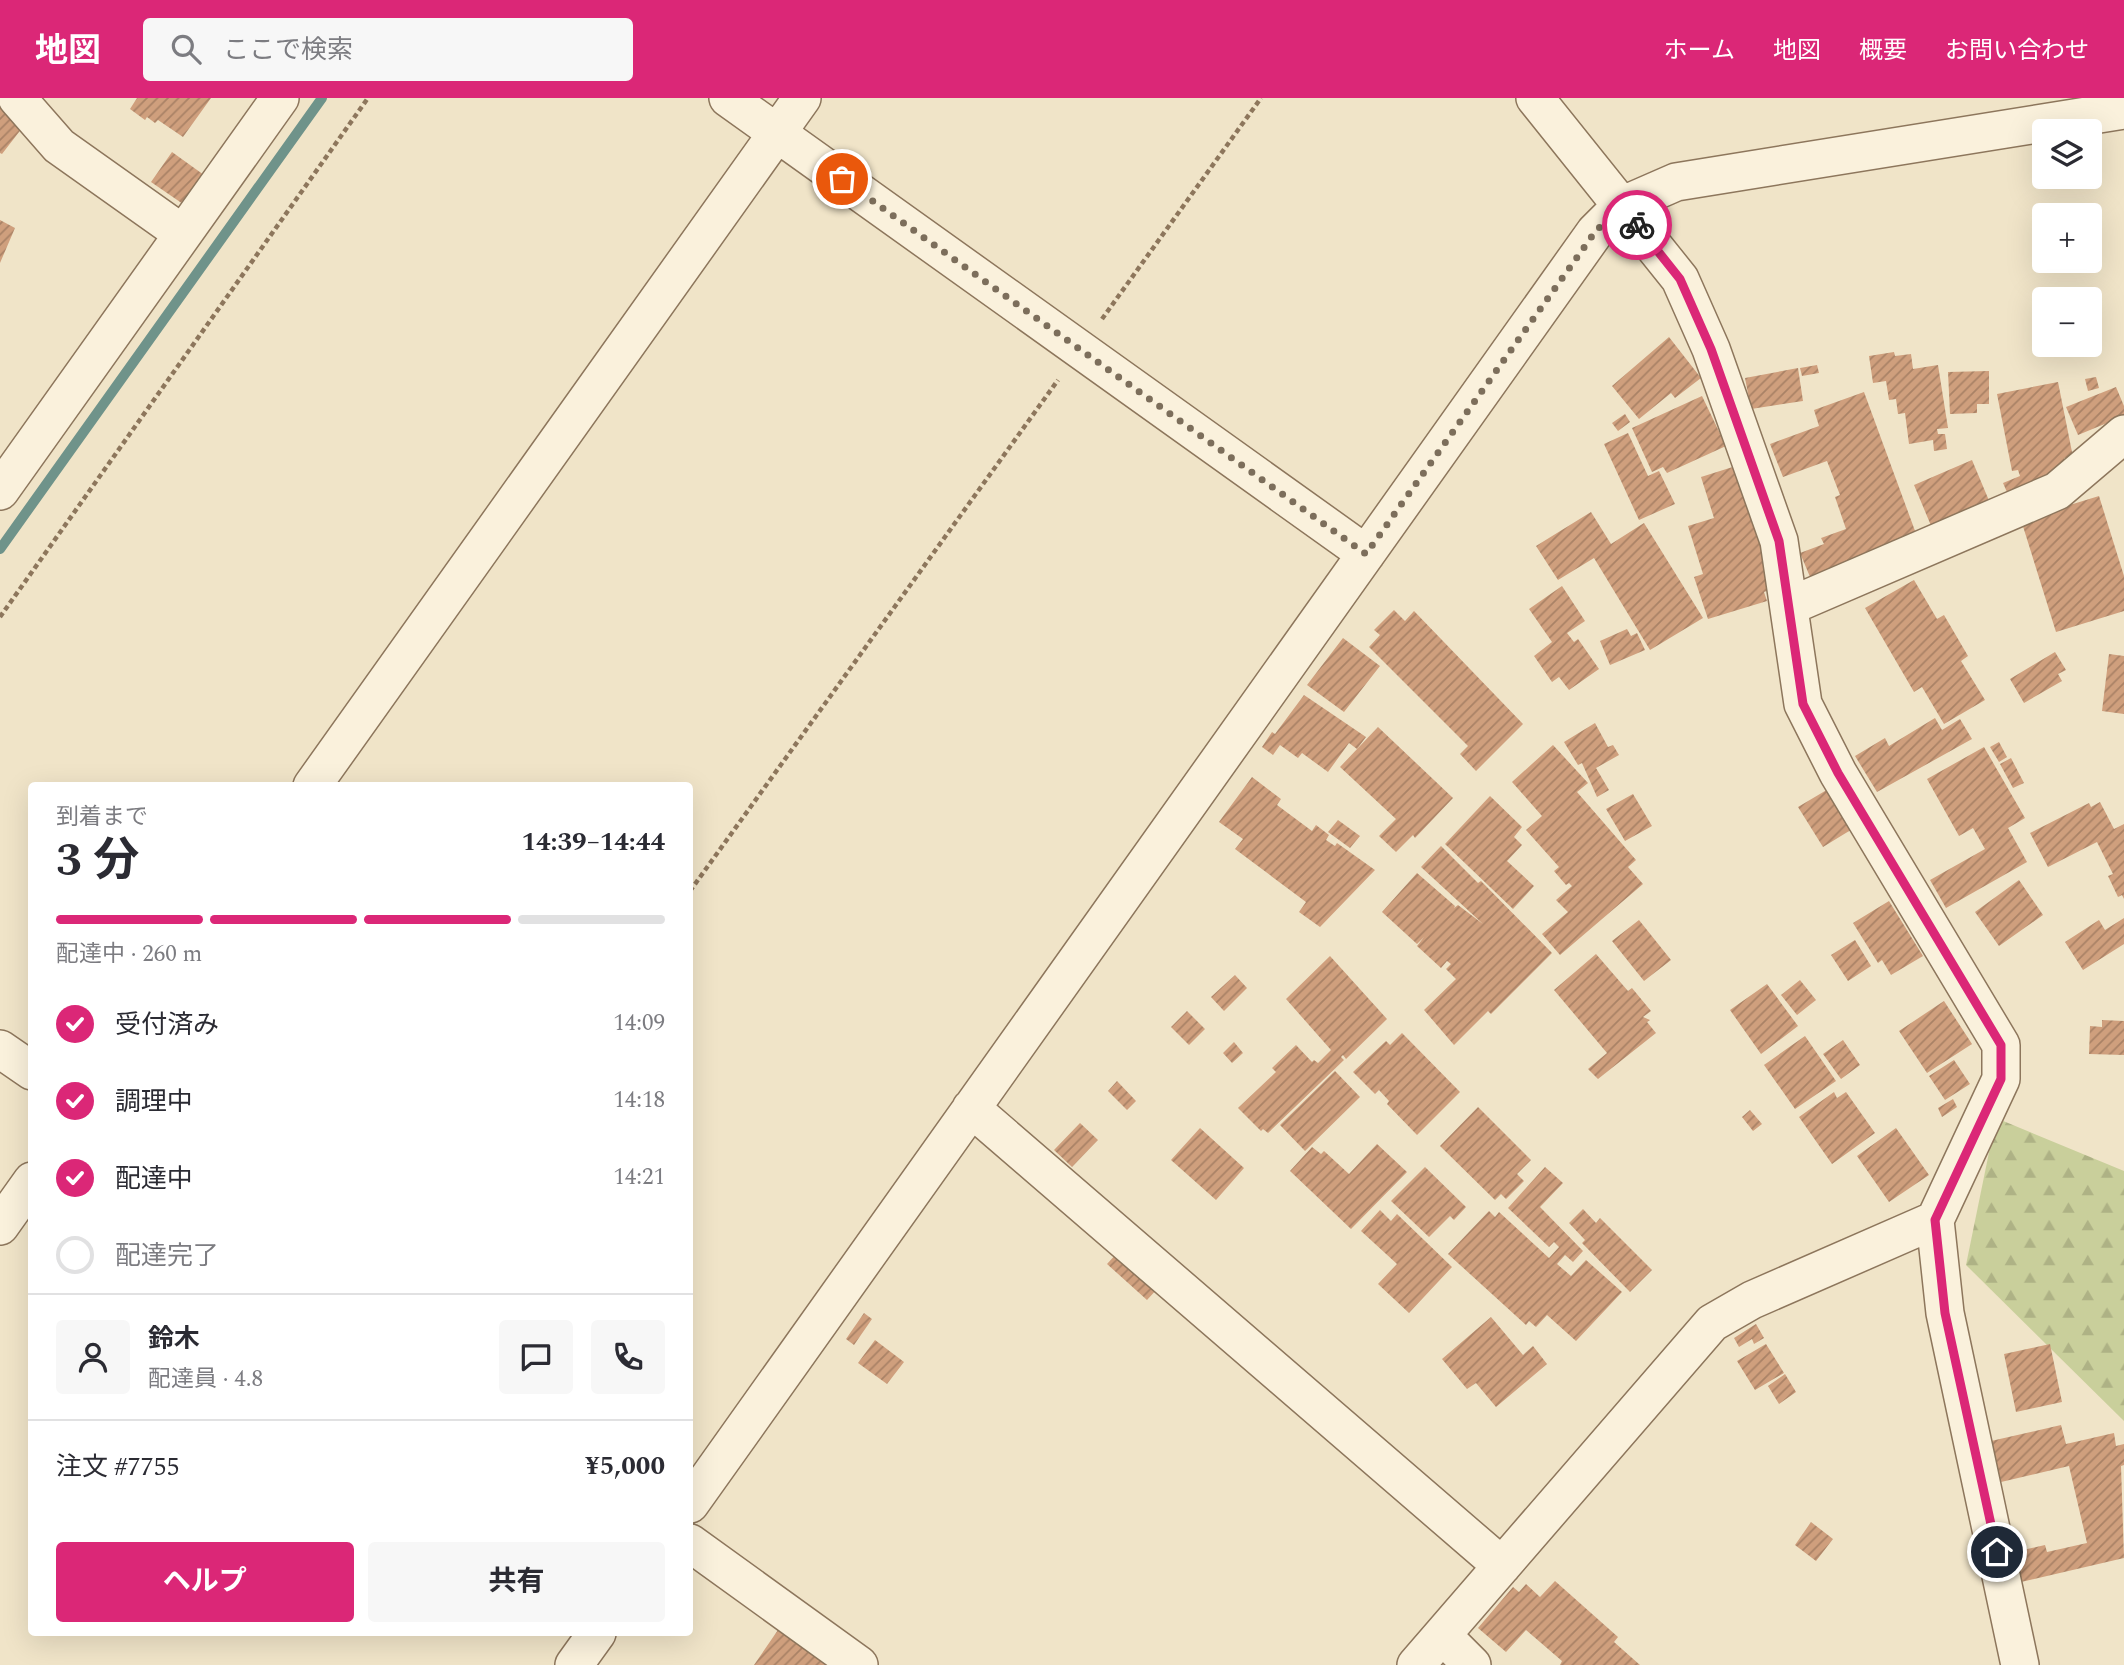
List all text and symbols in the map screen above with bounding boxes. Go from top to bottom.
search box [143,18,633,81]
text: 地図 [35,26,101,76]
icon: search [167,30,205,68]
text: ここで検索 [223,30,353,70]
text: ホーム [1664,33,1735,69]
text: 地図 [1773,33,1821,69]
text: 概要 [1859,33,1907,69]
text: お問い合わせ [1945,33,2089,69]
map controls [2032,119,2102,357]
button: layers [2032,119,2102,189]
pin [812,149,872,209]
icon: bag [823,160,861,198]
courier [1602,190,1672,260]
button: + [2032,203,2102,273]
icon: bike [1618,206,1656,244]
button: − [2032,287,2102,357]
text: 到着まで [56,800,148,835]
text: 14:39–14:44 [521,822,665,862]
text: 3 分 [56,826,139,896]
text: 配達中 · 260 m [56,937,202,972]
icon: check [56,1005,94,1043]
text: 受付済み [115,1005,219,1045]
text: 14:09 [613,1006,665,1041]
icon: check [56,1082,94,1120]
text: 調理中 [115,1082,193,1122]
text: 14:18 [613,1083,665,1118]
icon: check [56,1159,94,1197]
text: 配達中 [115,1159,193,1199]
text: 14:21 [613,1160,665,1195]
text: 配達完了 [115,1236,219,1276]
text: 鈴木 [148,1319,200,1359]
button: person [56,1320,130,1394]
button: chat [499,1320,573,1394]
button: phone [591,1320,665,1394]
text: 配達員 · 4.8 [148,1362,263,1397]
text: ¥5,000 [585,1446,665,1486]
text: 注文 #7755 [56,1447,180,1487]
pin [1967,1522,2027,1582]
icon: home [1978,1533,2016,1571]
button: ヘルプ [56,1542,354,1622]
button: 共有 [368,1542,665,1622]

